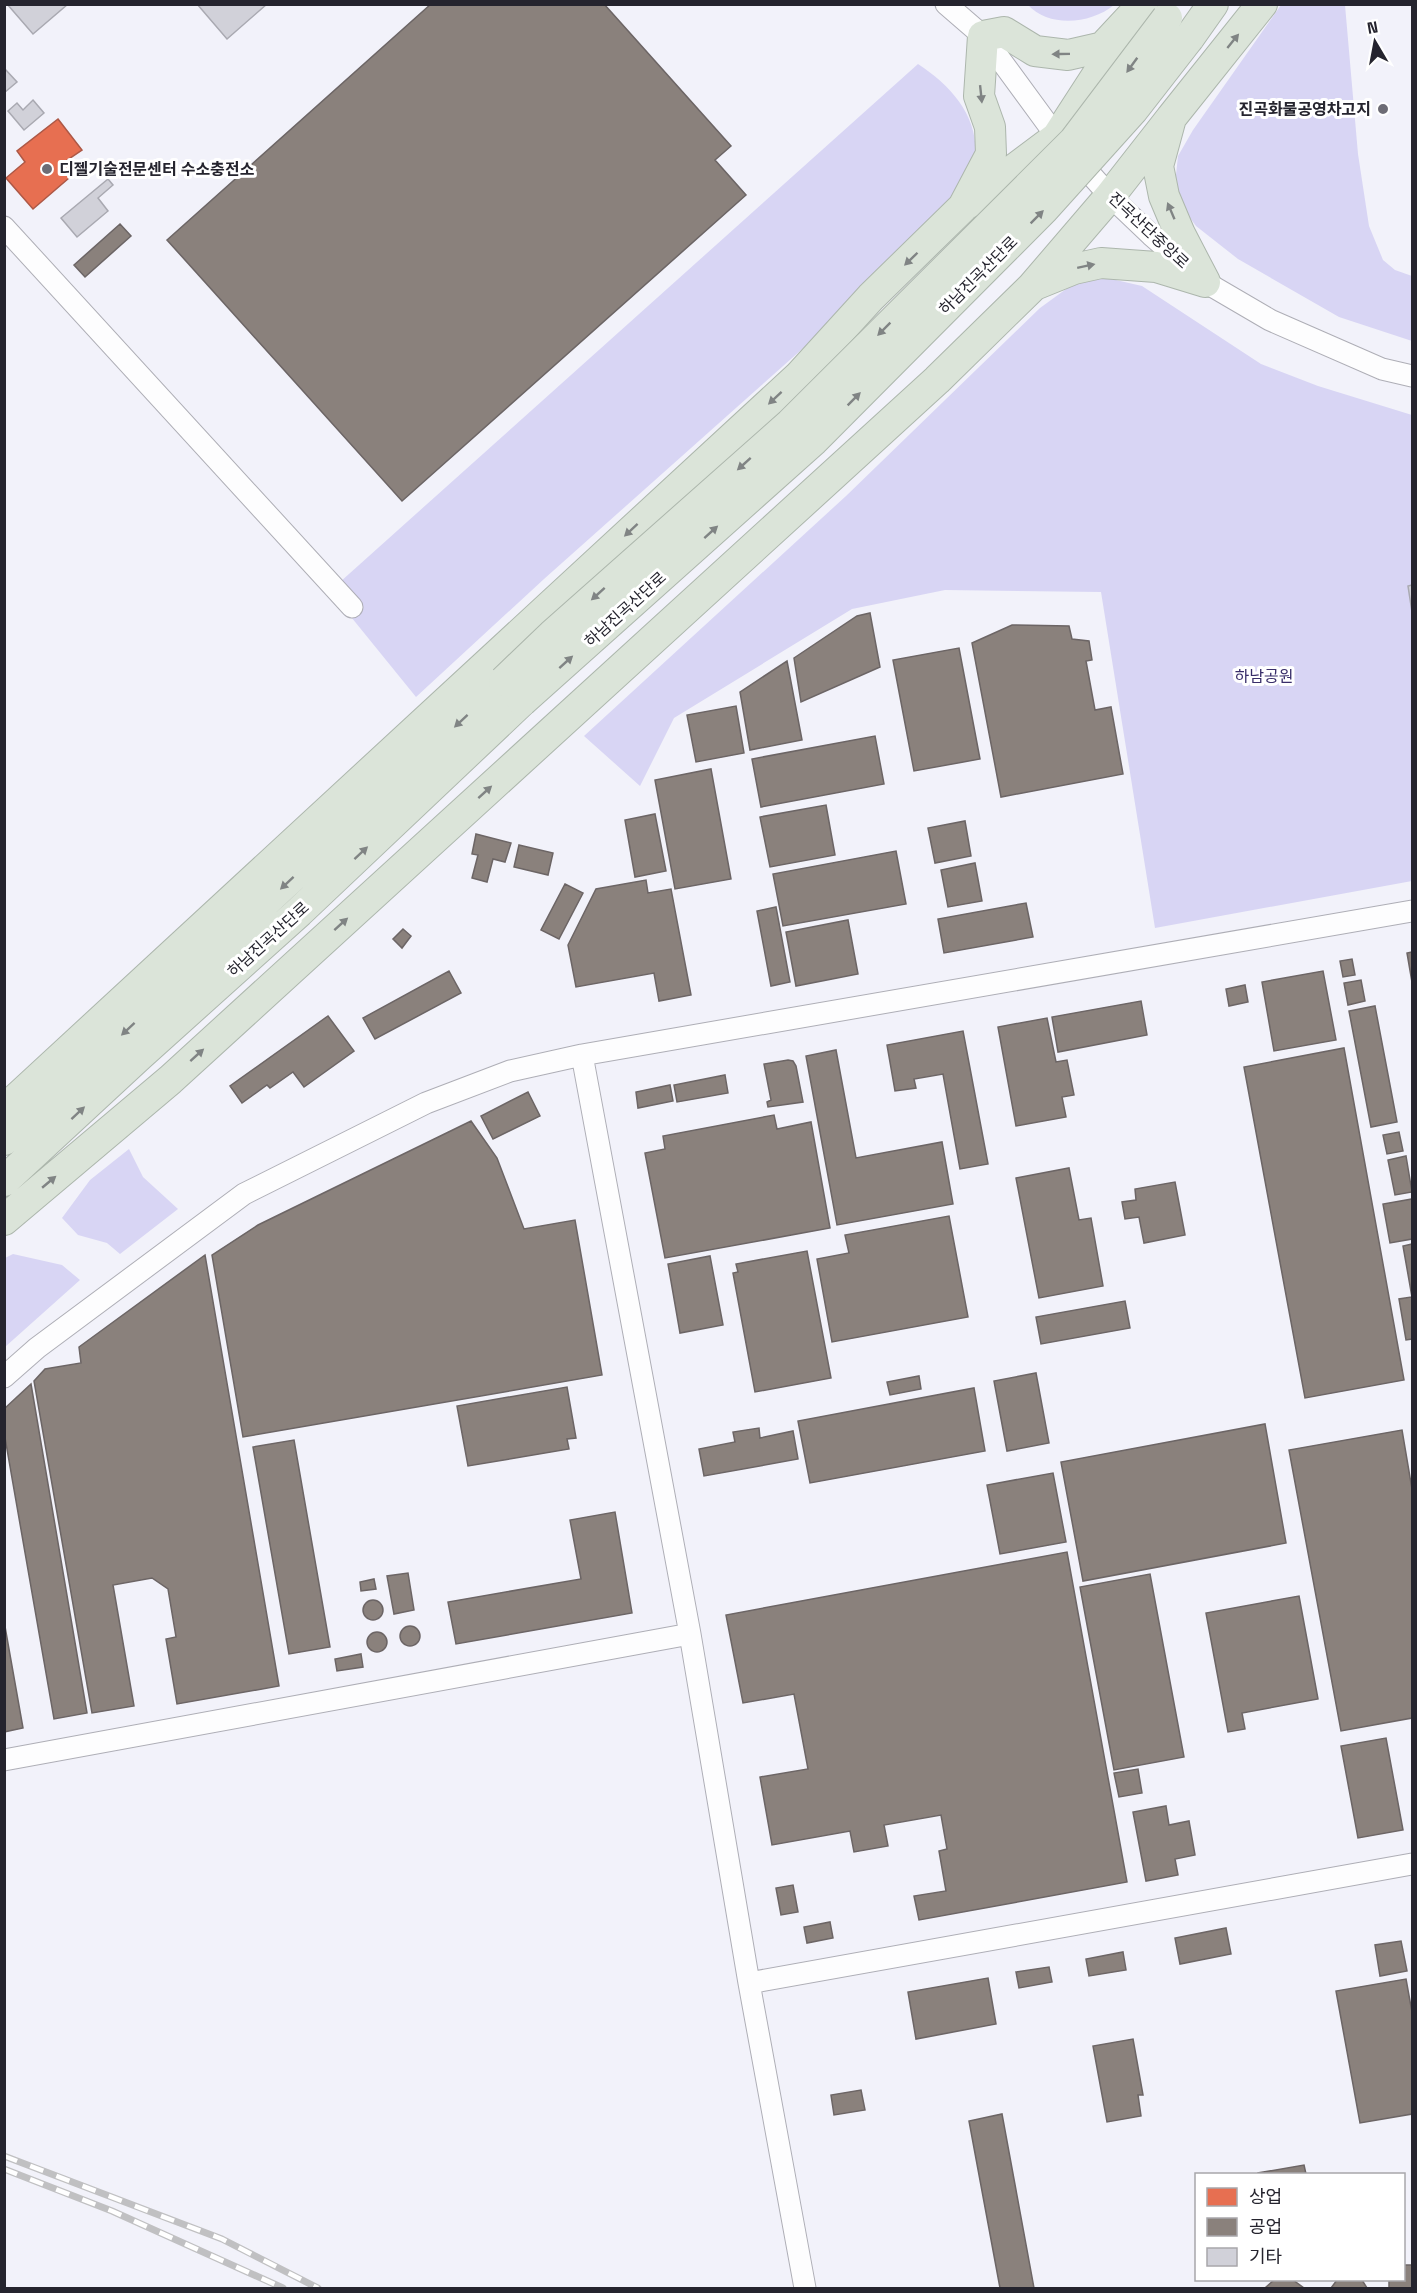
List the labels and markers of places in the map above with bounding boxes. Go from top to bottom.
place label: 진곡화물공영차고지 [1239,99,1371,120]
marker: 진곡화물공영차고지 [1376,102,1390,116]
place label: 디젤기술전문센터 수소충전소 [59,159,255,180]
marker: 디젤기술전문센터 수소충전소 [40,162,54,176]

